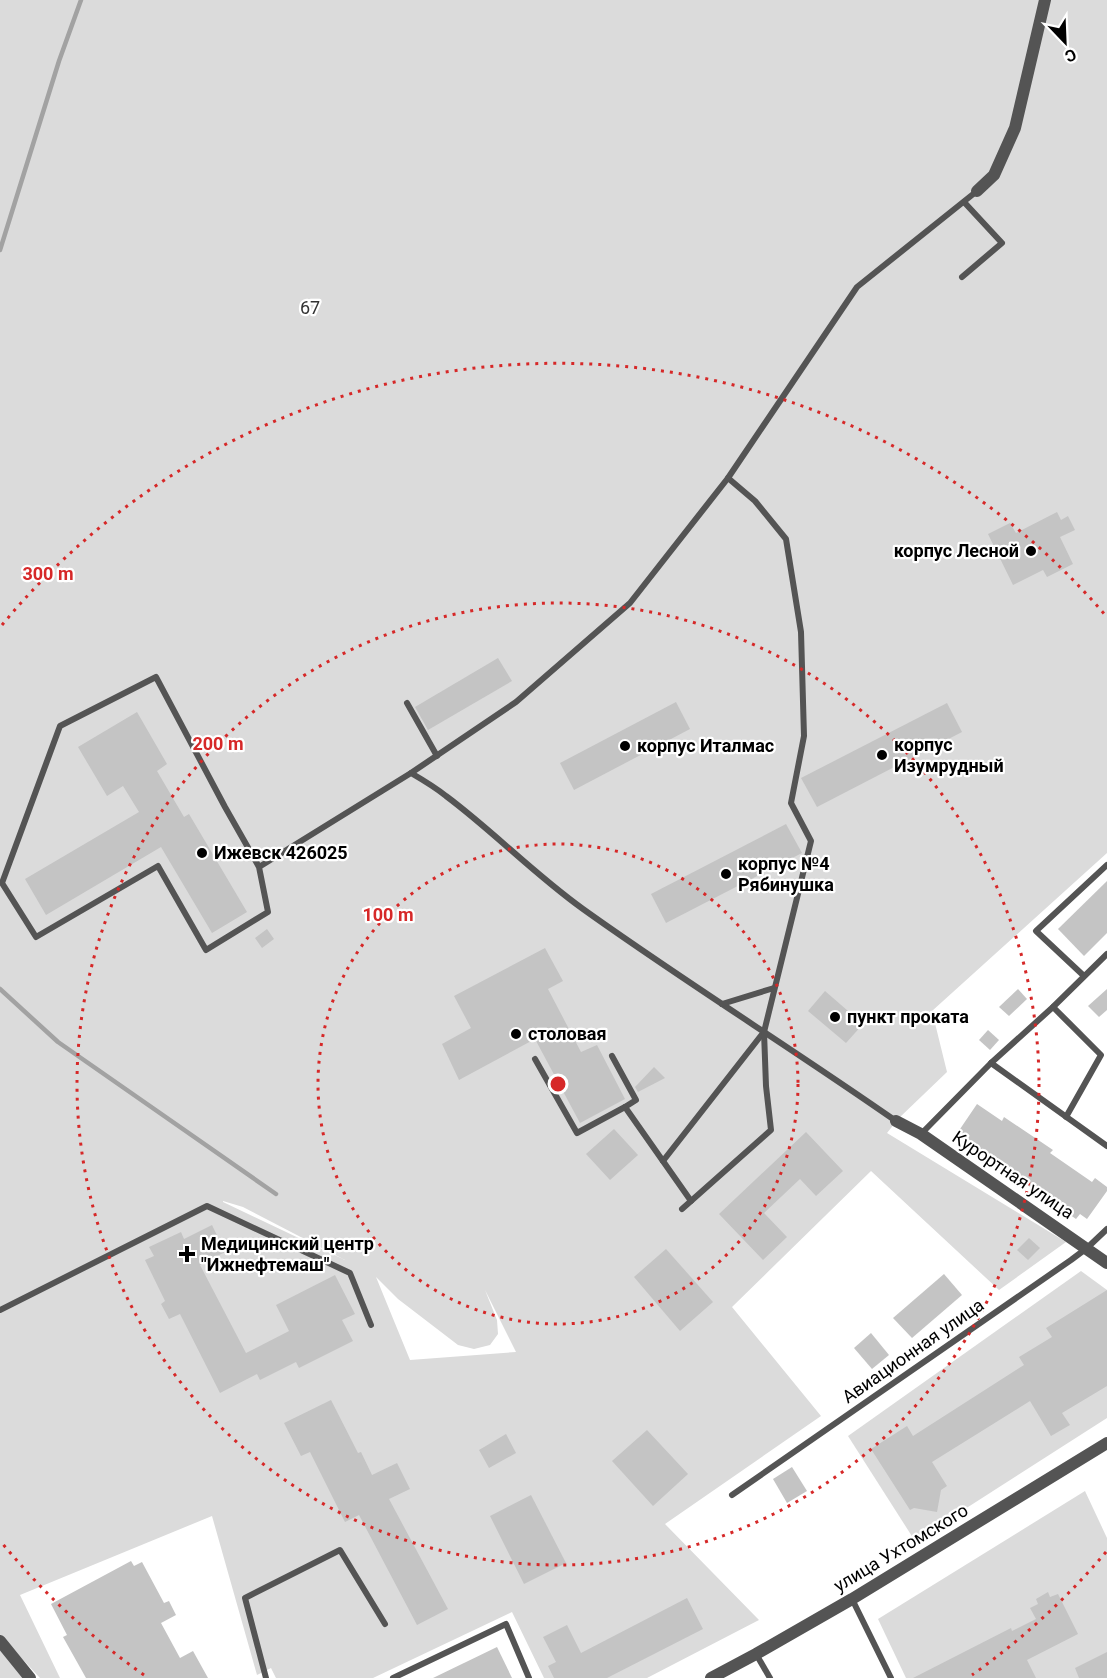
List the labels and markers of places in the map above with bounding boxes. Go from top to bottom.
place label: корпус Лесной [894,540,1019,561]
marker: корпус Лесной [1024,544,1038,558]
place label: корпус Изумрудный [894,734,1004,776]
place label: корпус Италмас [637,735,774,756]
marker: корпус Италмас [618,739,632,753]
marker: корпус Изумрудный [875,748,889,762]
place label: Ижевск 426025 [214,842,348,863]
marker: Ижевск 426025 [195,846,209,860]
place label: корпус №4 Рябинушка [738,853,834,895]
marker: корпус №4 Рябинушка [719,867,733,881]
place label: пункт проката [847,1006,969,1027]
marker: пункт проката [828,1010,842,1024]
place label: столовая [528,1023,607,1044]
marker: столовая [509,1027,523,1041]
centre of rings [548,1074,568,1094]
place label: Медицинский центр "Ижнефтемаш" [201,1233,374,1275]
marker: Медицинский центр "Ижнефтемаш" [178,1245,196,1263]

